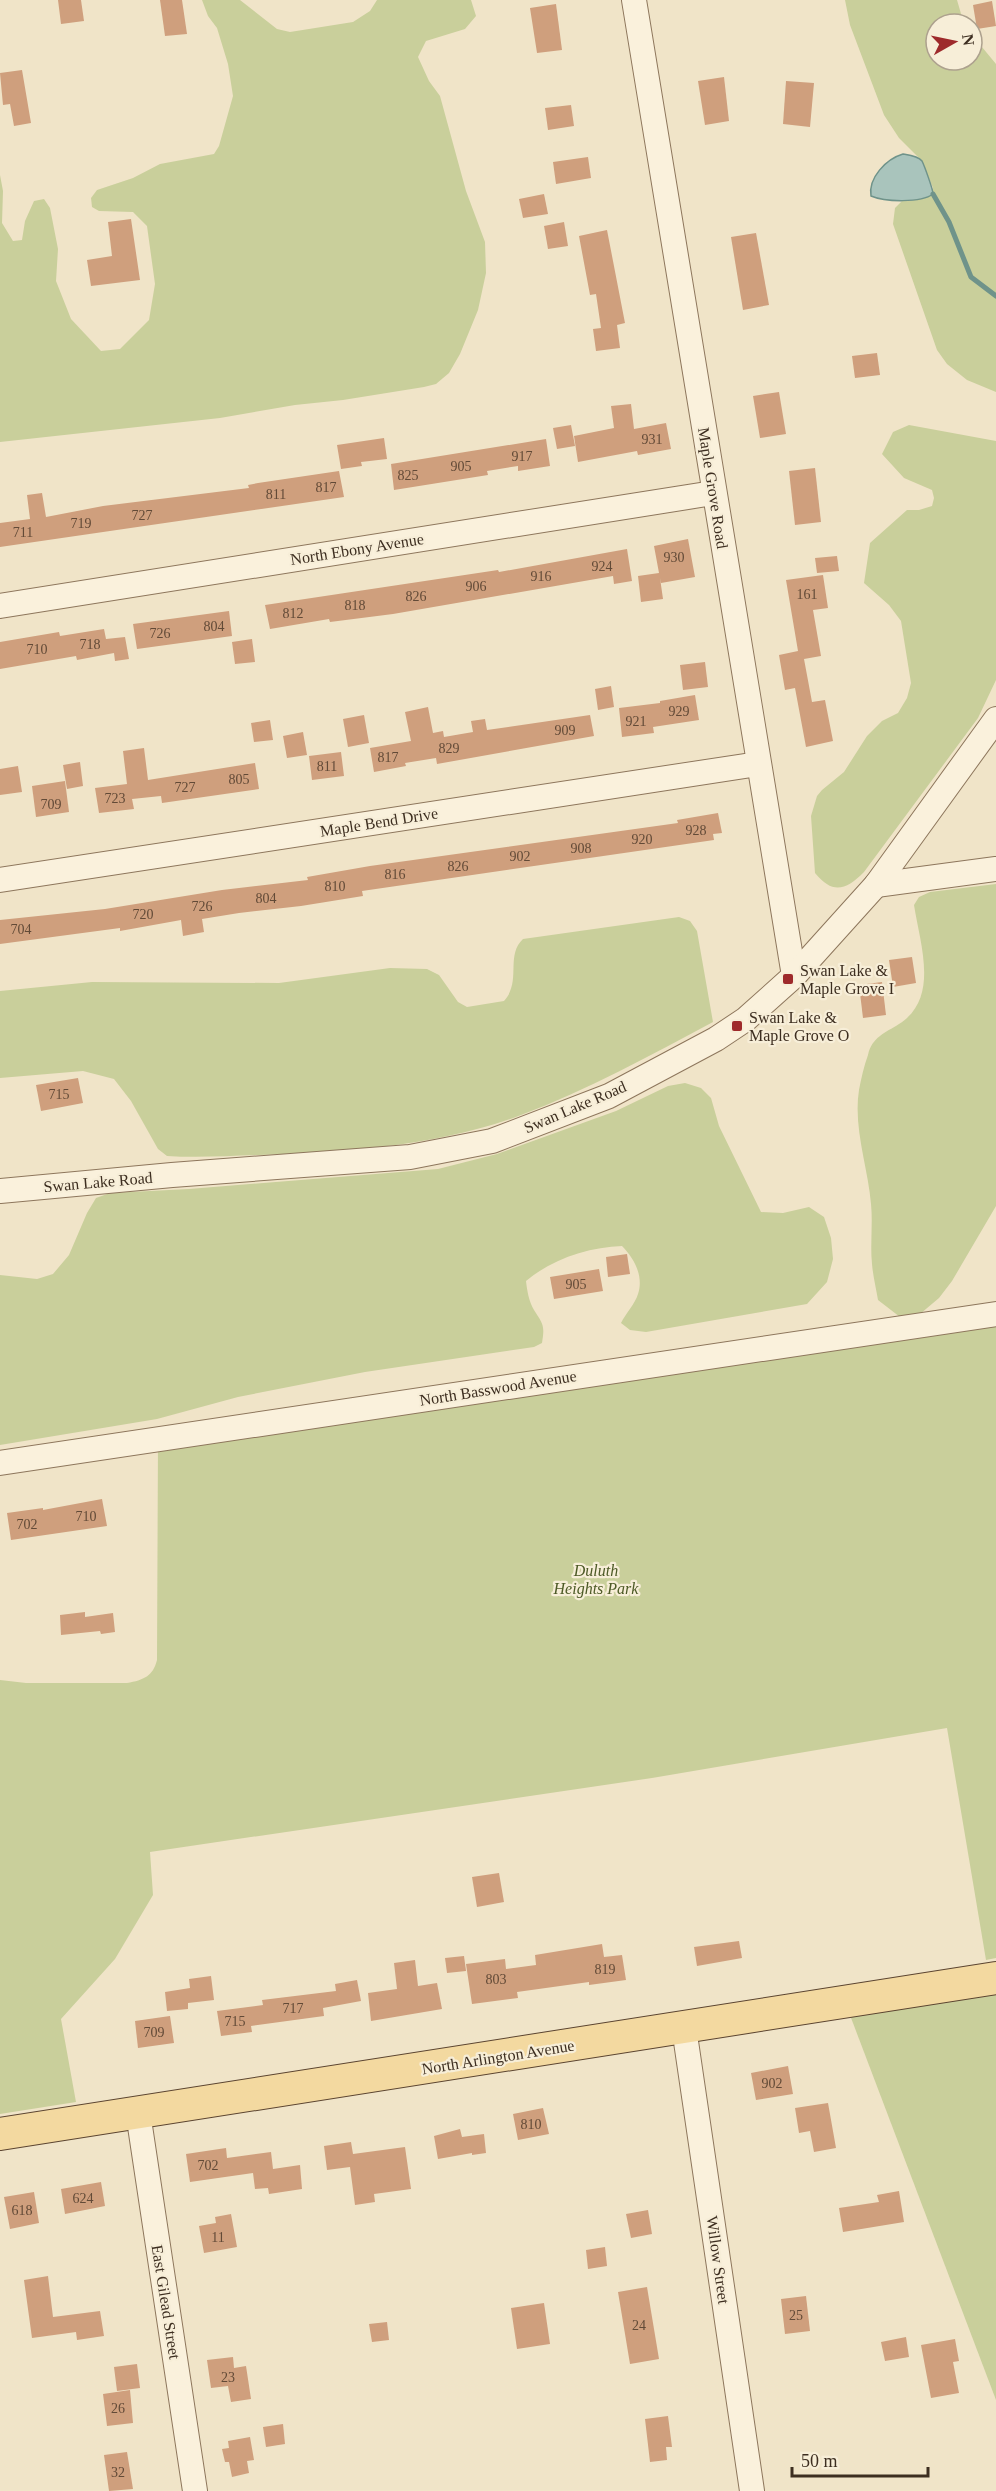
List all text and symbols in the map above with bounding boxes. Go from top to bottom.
north arrow [924,12,984,72]
text: N [959,33,978,47]
street label: Maple Grove Road [694,426,731,550]
house number: 931 [642,432,663,447]
house number: 917 [512,449,533,464]
house number: 905 [451,459,472,474]
house number: 825 [398,468,419,483]
house number: 817 [316,480,337,495]
house number: 811 [266,487,286,502]
house number: 727 [132,508,153,523]
house number: 719 [71,516,92,531]
house number: 711 [13,525,33,540]
street label: North Ebony Avenue [289,530,425,569]
house number: 930 [664,550,685,565]
house number: 924 [592,559,613,574]
house number: 916 [531,569,552,584]
house number: 906 [466,579,487,594]
house number: 161 [797,587,818,602]
house number: 826 [406,589,427,604]
house number: 818 [345,598,366,613]
house number: 812 [283,606,304,621]
house number: 804 [204,619,225,634]
house number: 726 [150,626,171,641]
house number: 718 [80,637,101,652]
house number: 710 [27,642,48,657]
house number: 929 [669,704,690,719]
house number: 921 [626,714,647,729]
house number: 909 [555,723,576,738]
house number: 829 [439,741,460,756]
house number: 817 [378,750,399,765]
house number: 811 [317,759,337,774]
house number: 805 [229,772,250,787]
house number: 727 [175,780,196,795]
house number: 723 [105,791,126,806]
house number: 709 [41,797,62,812]
street label: Maple Bend Drive [319,804,439,841]
house number: 928 [686,823,707,838]
house number: 920 [632,832,653,847]
house number: 908 [571,841,592,856]
house number: 902 [510,849,531,864]
house number: 826 [448,859,469,874]
house number: 816 [385,867,406,882]
house number: 810 [325,879,346,894]
house number: 804 [256,891,277,906]
house number: 726 [192,899,213,914]
house number: 720 [133,907,154,922]
house number: 704 [11,922,32,937]
place label: Swan Lake & Maple Grove I [800,962,894,998]
marker: Swan Lake & Maple Grove I [781,972,795,986]
place label: Swan Lake & Maple Grove O [749,1009,849,1045]
marker: Swan Lake & Maple Grove O [730,1019,744,1033]
street label: Swan Lake Road [521,1078,629,1136]
house number: 715 [49,1087,70,1102]
street label: Swan Lake Road [43,1169,153,1195]
house number: 905 [566,1277,587,1292]
street label: North Basswood Avenue [418,1367,578,1409]
house number: 710 [76,1509,97,1524]
house number: 702 [17,1517,38,1532]
park label: Duluth Heights Park [553,1562,639,1598]
house number: 819 [595,1962,616,1977]
house number: 803 [486,1972,507,1987]
house number: 717 [283,2001,304,2016]
house number: 715 [225,2014,246,2029]
house number: 709 [144,2025,165,2040]
street label: North Arlington Avenue [420,2037,576,2078]
house number: 902 [762,2076,783,2091]
house number: 810 [521,2117,542,2132]
house number: 702 [198,2158,219,2173]
house number: 624 [73,2191,94,2206]
house number: 618 [12,2203,33,2218]
street label: Willow Street [703,2215,733,2306]
house number: 11 [211,2230,225,2245]
street label: East Gilead Street [149,2244,184,2361]
house number: 25 [789,2308,803,2323]
house number: 24 [632,2318,646,2333]
house number: 23 [221,2370,235,2385]
house number: 26 [111,2401,125,2416]
scale bar [792,2440,928,2478]
text: 50 m [801,2451,838,2471]
house number: 32 [111,2465,125,2480]

